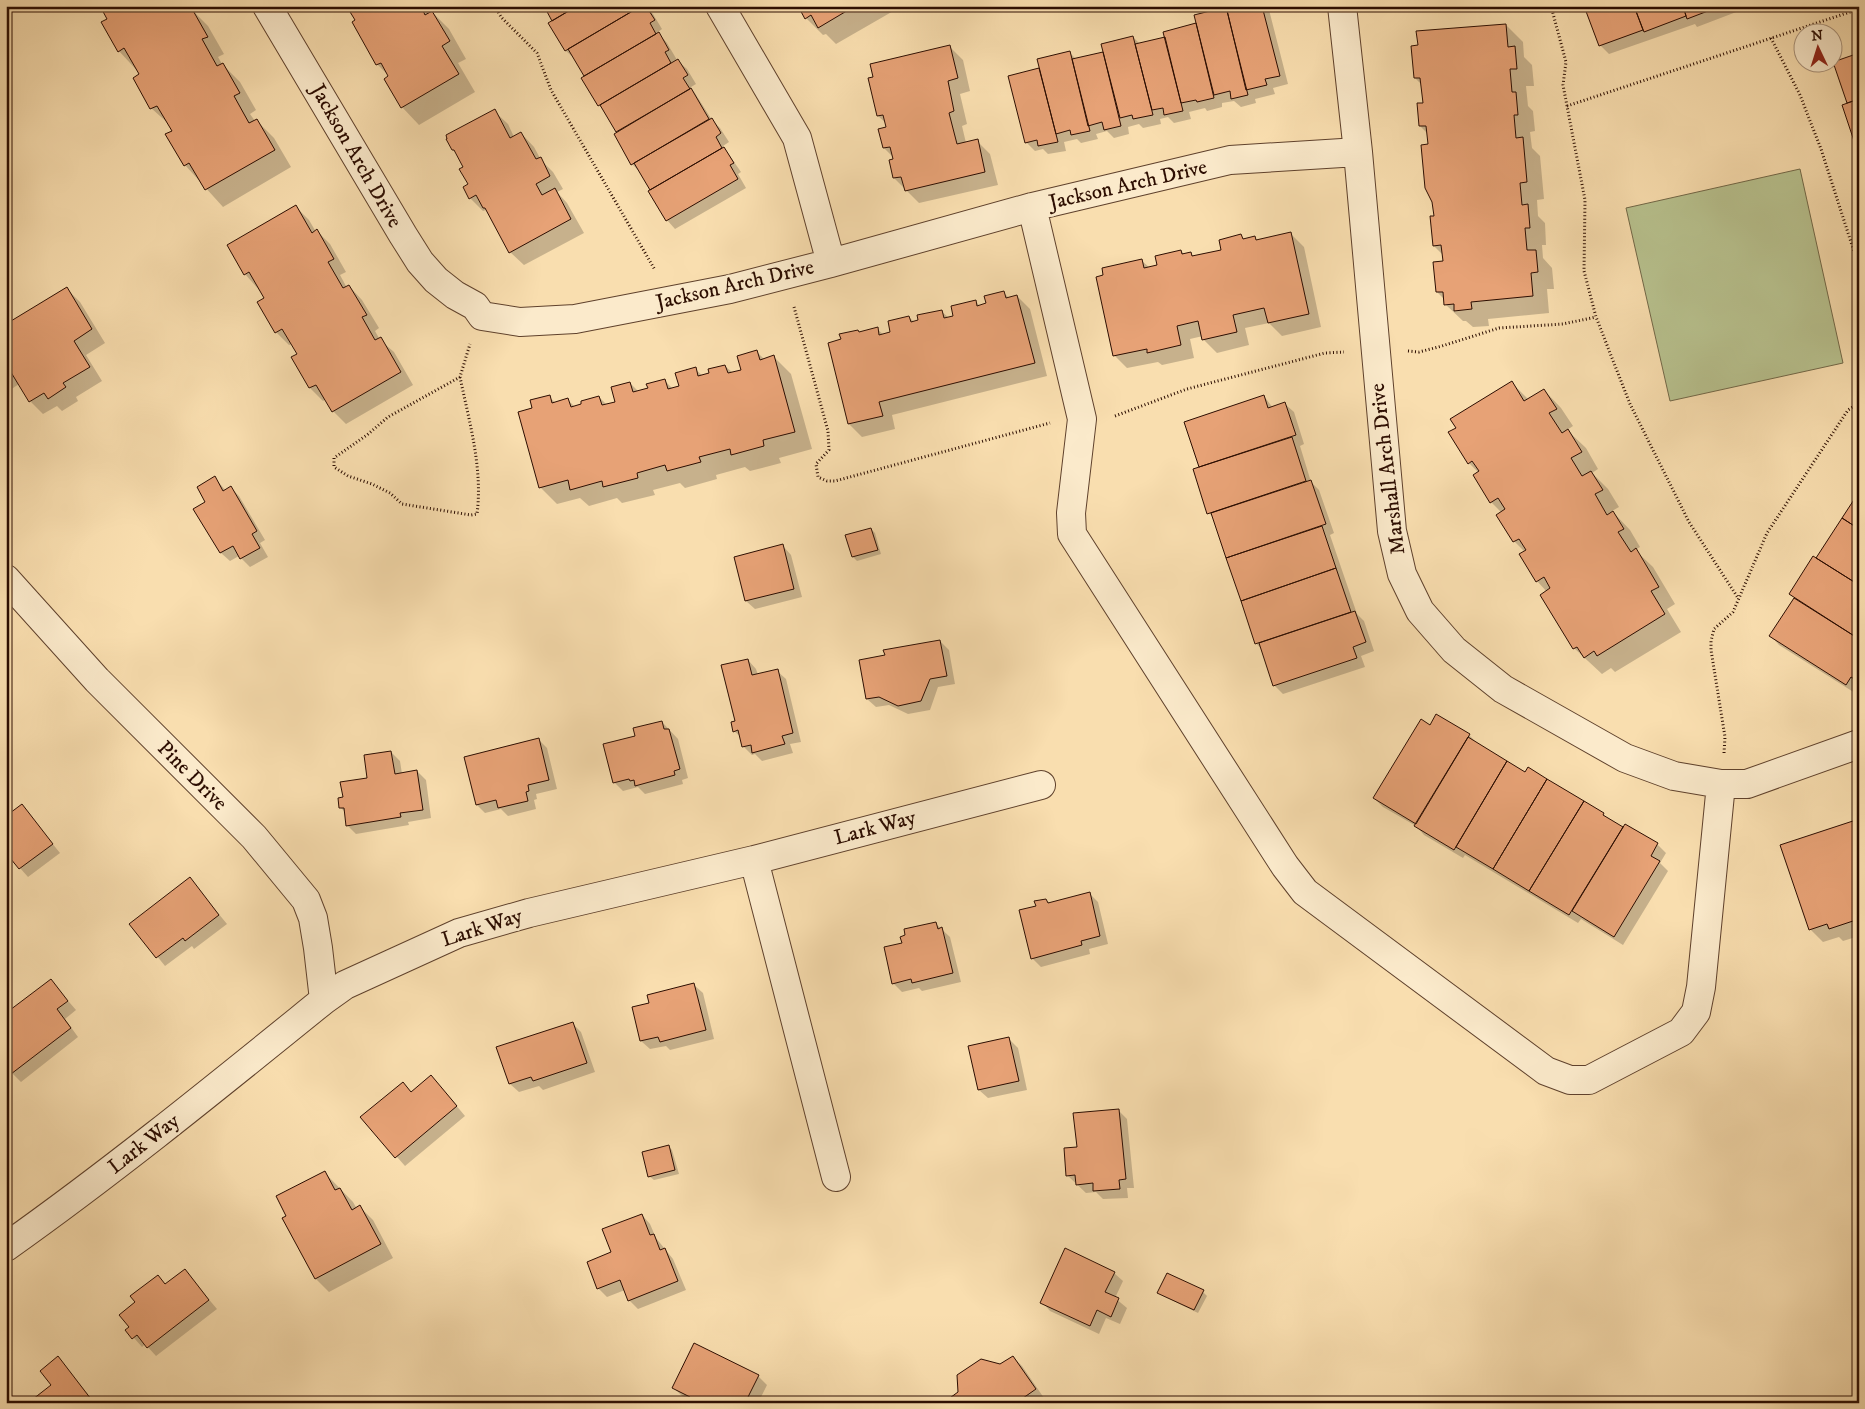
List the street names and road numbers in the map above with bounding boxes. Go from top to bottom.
street label: Jackson Arch Drive [303,78,408,233]
street label: Jackson Arch Drive [1044,154,1210,216]
street label: Jackson Arch Drive [651,254,817,316]
street label: Marshall Arch Drive [1365,382,1411,556]
street label: Pine Drive [152,736,233,817]
street label: Lark Way [831,804,920,851]
street label: Lark Way [438,902,527,953]
street label: Lark Way [103,1107,186,1180]

